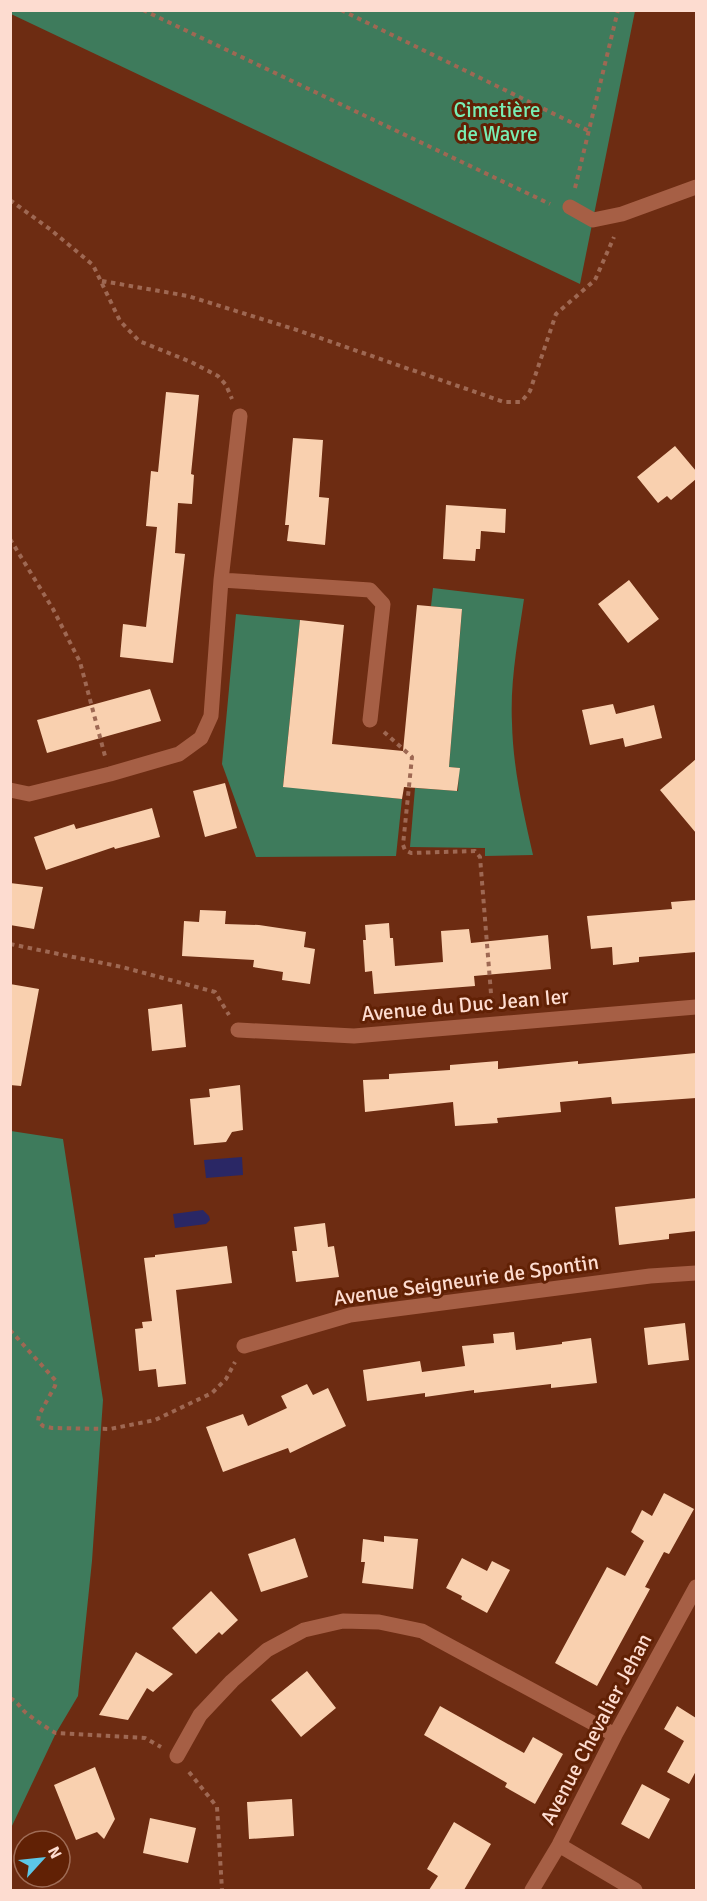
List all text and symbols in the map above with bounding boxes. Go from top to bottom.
park label: Cimetière de Wavre [453,97,541,147]
street label: Avenue du Duc Jean Ier [360,983,570,1027]
street label: Avenue Seigneurie de Spontin [332,1248,600,1312]
street label: Avenue Chevalier Jehan [535,1629,657,1829]
north arrow [12,1829,72,1889]
text: N [43,1843,66,1862]

